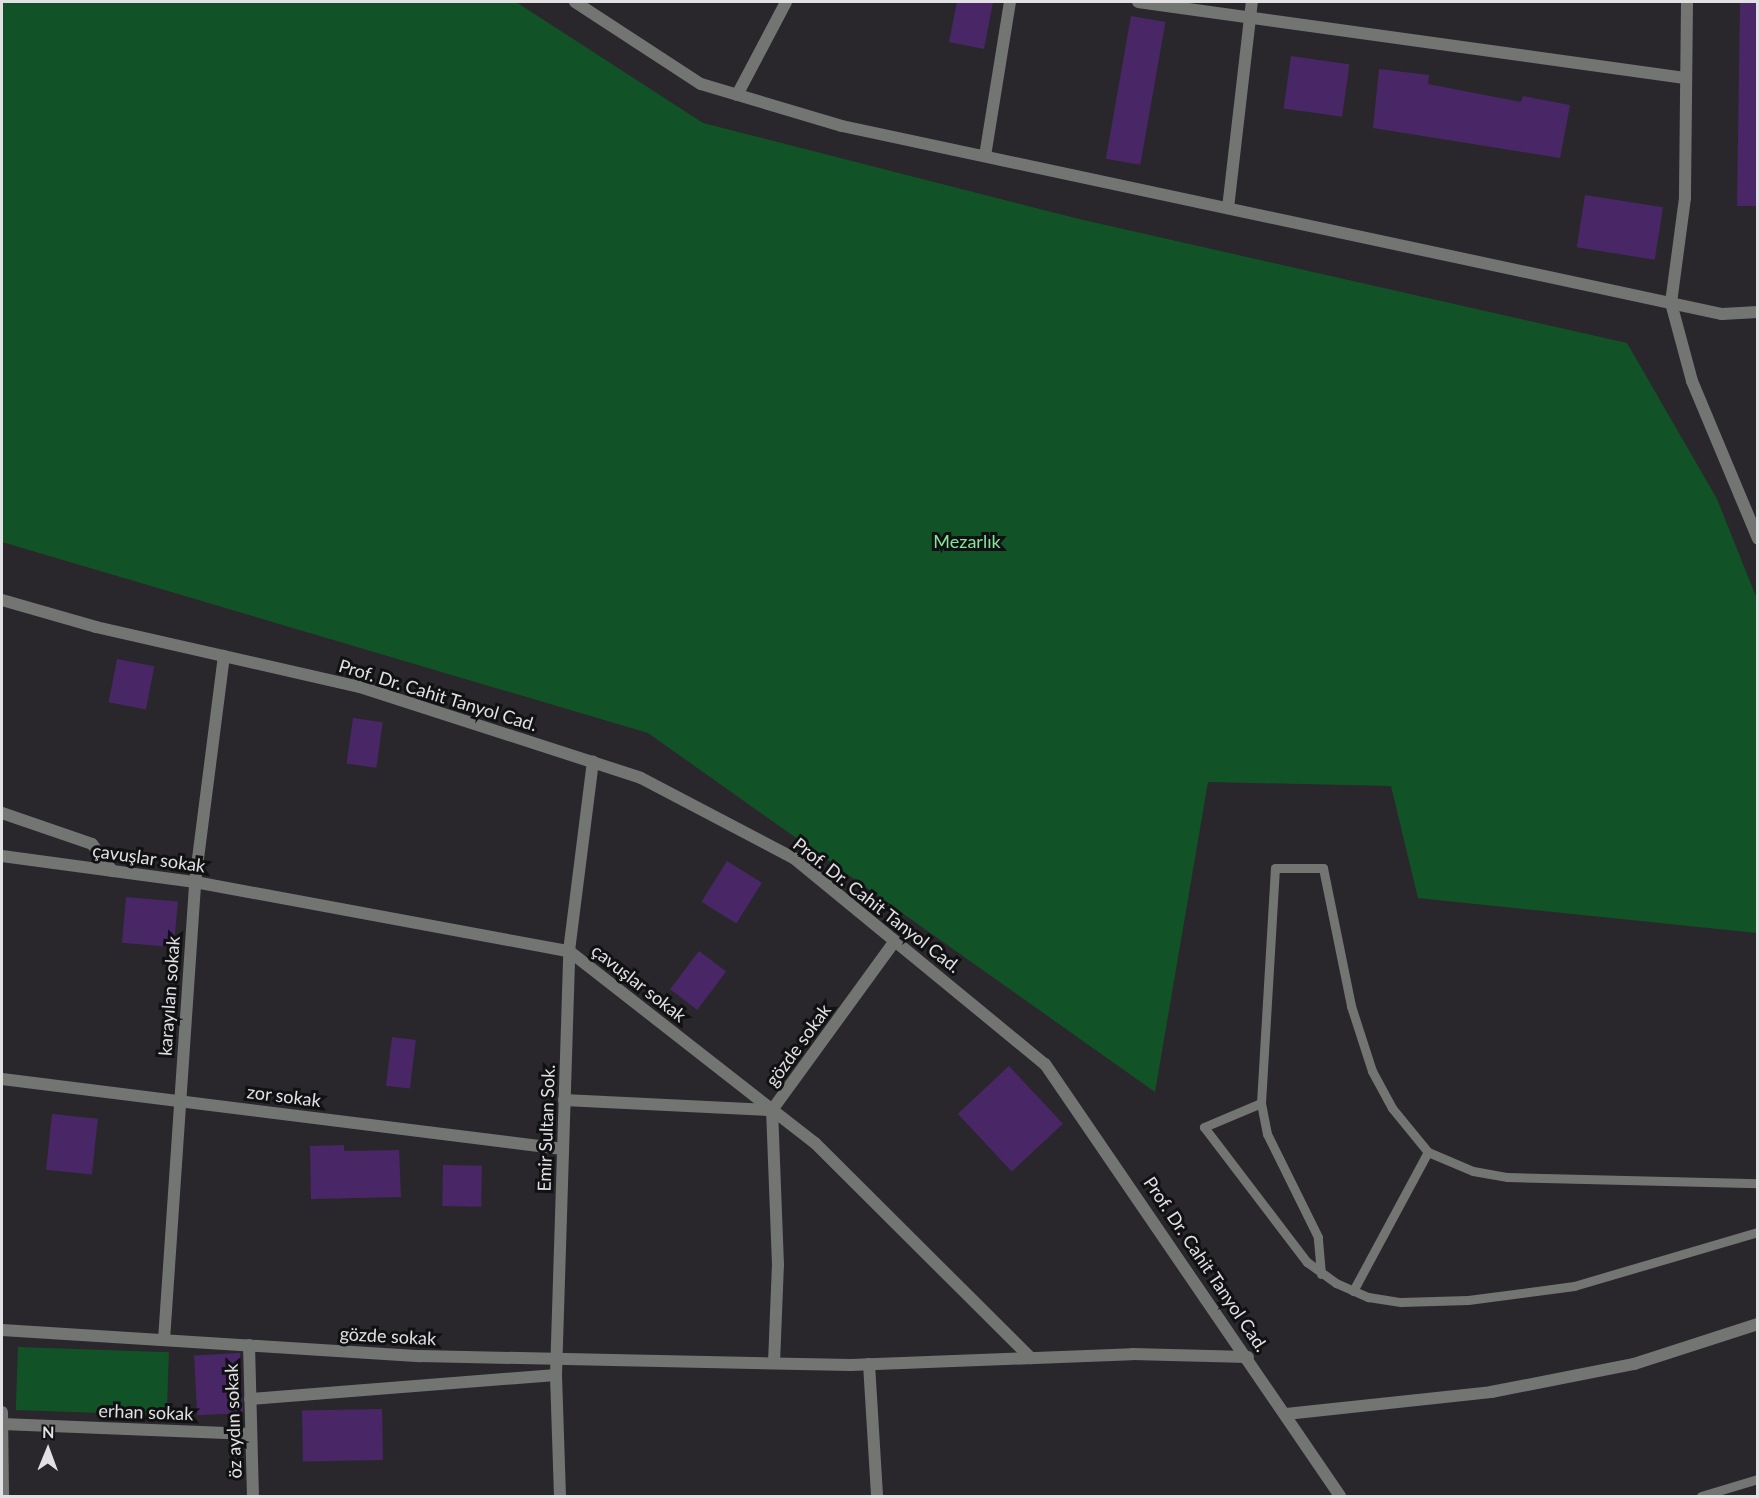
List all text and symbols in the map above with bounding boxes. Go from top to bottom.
park label: Mezarlık [933,530,1001,552]
street label: Prof. Dr. Cahit Tanyol Cad. [336,654,540,736]
street label: Prof. Dr. Cahit Tanyol Cad. [789,833,965,977]
street label: çavuşlar sokak [91,839,207,877]
street label: karayılan sokak [154,935,184,1057]
street label: çavuşlar sokak [587,939,691,1027]
street label: gözde sokak [761,1000,835,1090]
street label: Emir Sultan Sok. [533,1064,559,1192]
street label: zor sokak [246,1081,322,1111]
street label: Prof. Dr. Cahit Tanyol Cad. [1139,1172,1273,1356]
street label: gözde sokak [339,1323,437,1349]
street label: öz aydın sokak [220,1363,246,1479]
street label: erhan sokak [98,1400,194,1424]
north arrow [18,1420,78,1480]
text: N [42,1422,55,1441]

